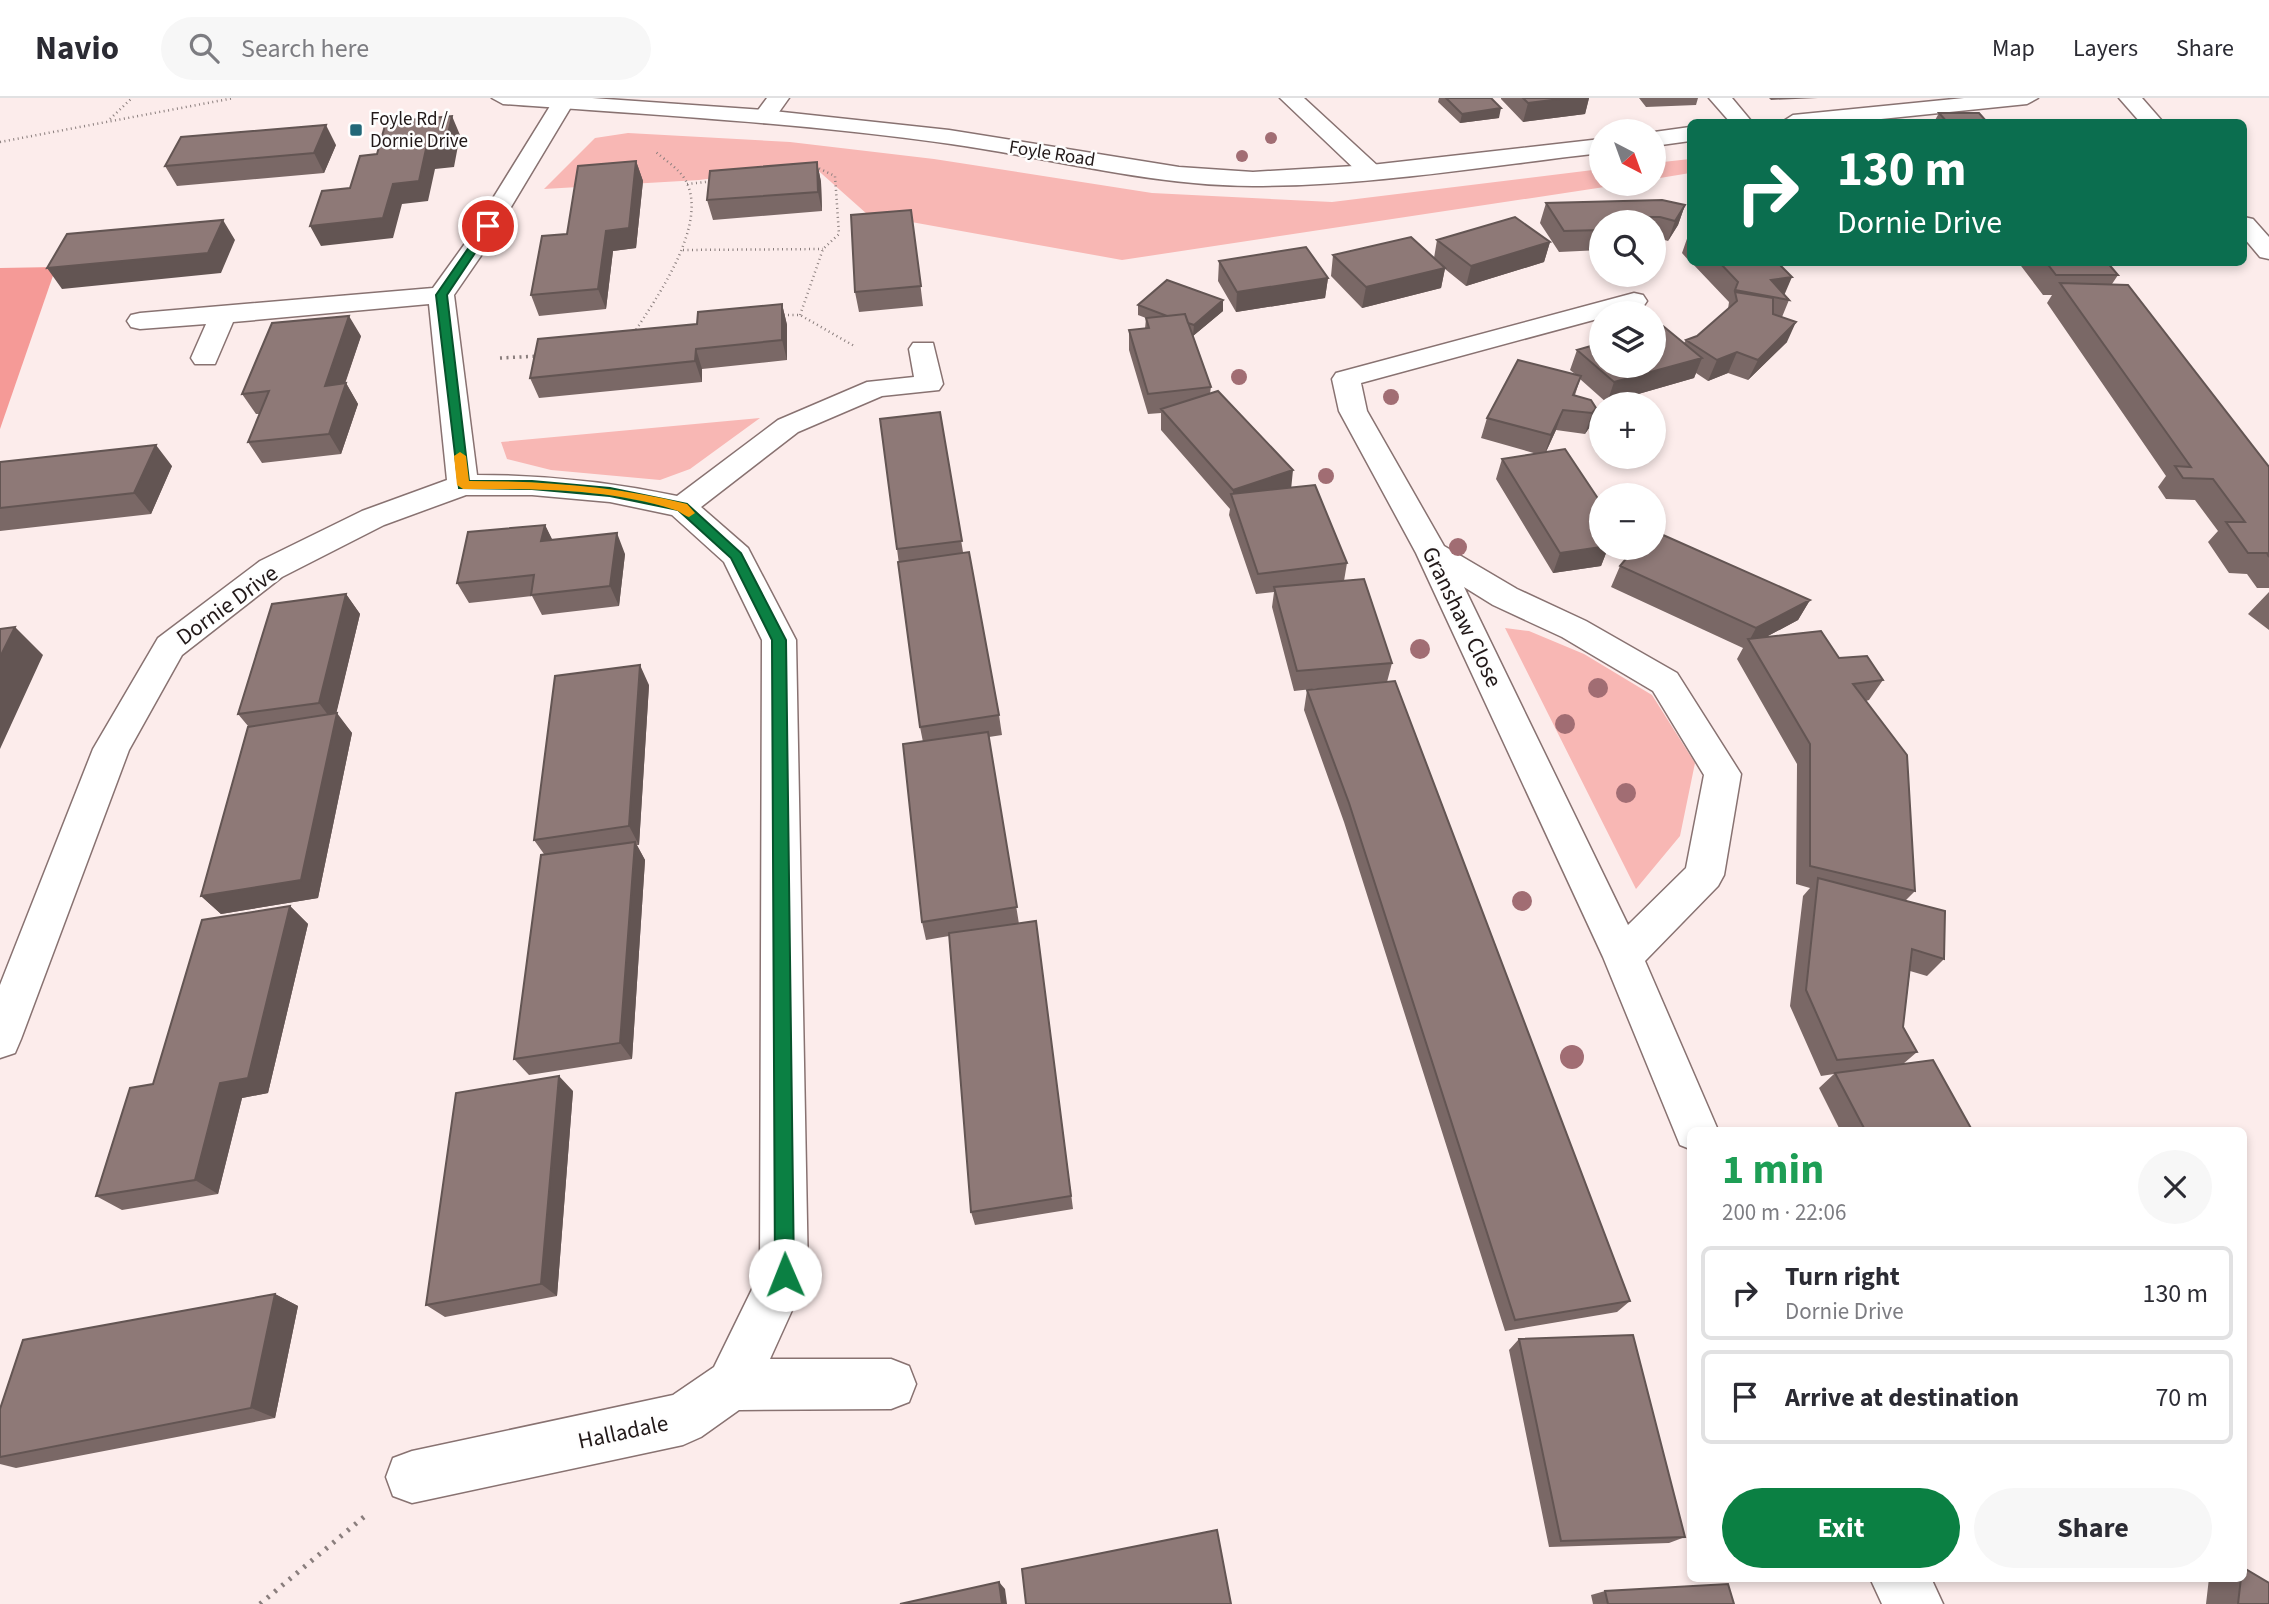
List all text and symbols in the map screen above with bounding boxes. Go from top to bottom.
search box [161,17,651,80]
text: Navio [35,25,119,72]
icon: search [185,29,223,67]
text: Search here [241,30,369,67]
text: Map [1992,31,2035,66]
text: Layers [2073,31,2138,66]
text: Share [2176,31,2234,66]
place label: Foyle Rd / Dornie Drive [370,106,468,155]
north arrow [1589,119,1666,196]
map controls [1589,119,1666,560]
marker: Foyle Rd / Dornie Drive [348,122,364,138]
street label: Foyle Road [1007,134,1097,174]
text: 130 m [1837,135,1966,205]
icon: right [1722,147,1813,238]
pin [458,196,518,256]
text: Dornie Drive [1837,200,2002,246]
icon: arrive [469,207,507,245]
button: search [1589,210,1666,287]
button: layers [1589,301,1666,378]
button: + [1589,392,1666,469]
button: − [1589,483,1666,560]
street label: Granshaw Close [1414,541,1510,693]
street label: Dornie Drive [169,557,285,653]
text: 1 min [1722,1140,1824,1200]
button: close [2138,1150,2212,1224]
text: 200 m · 22:06 [1722,1196,1846,1229]
position arrow [748,1238,822,1312]
text: Turn right [1785,1258,1900,1295]
icon: right [1726,1274,1764,1312]
text: 130 m [2142,1275,2208,1312]
text: Dornie Drive [1785,1295,1904,1328]
icon: arrive [1726,1378,1764,1416]
text: Arrive at destination [1785,1379,2019,1416]
text: 70 m [2155,1379,2208,1416]
street label: Halladale [575,1406,671,1458]
button: Exit [1722,1488,1960,1568]
button: Share [1974,1488,2212,1568]

